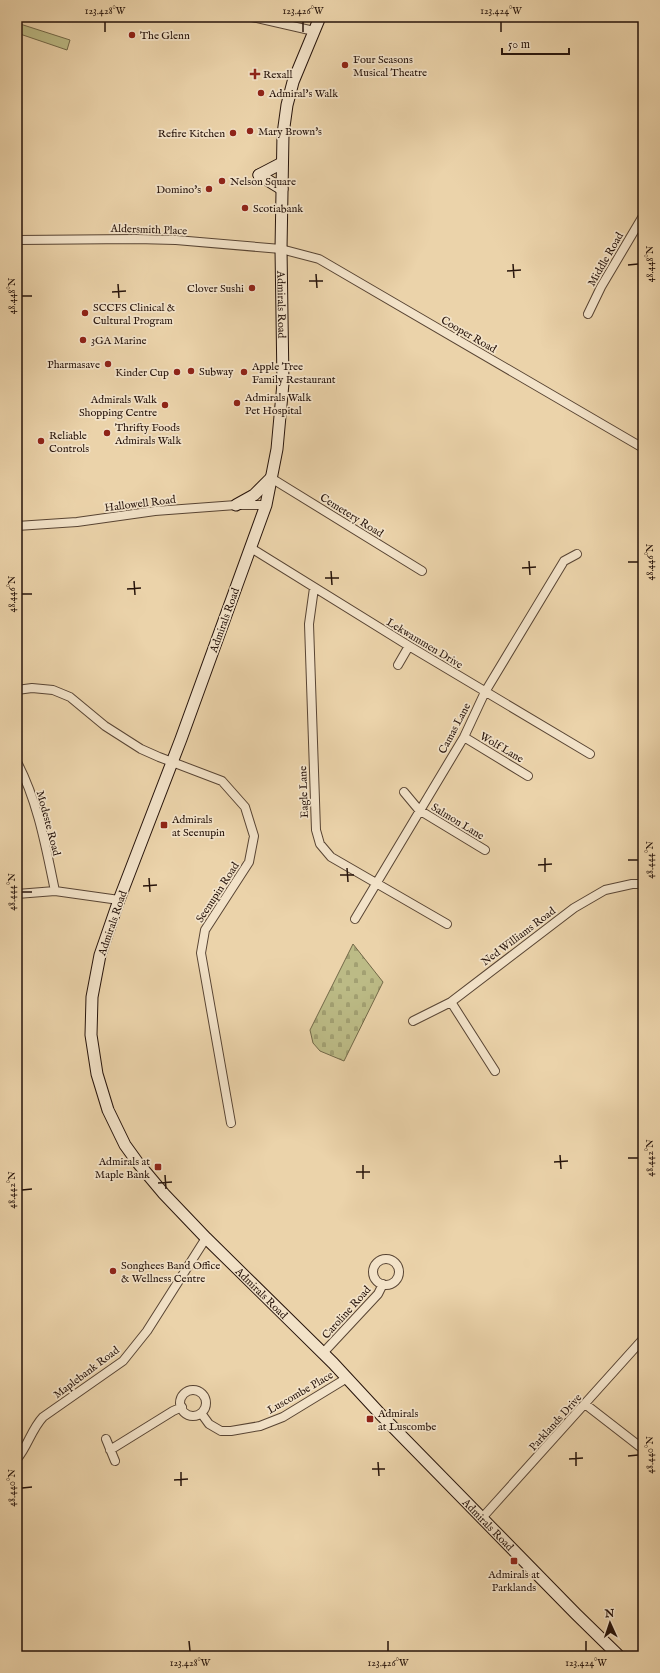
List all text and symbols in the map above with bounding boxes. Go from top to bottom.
text: 123.428°W [85,5,126,18]
text: 123.426°W [283,5,324,18]
text: 123.424°W [480,5,522,18]
place label: The Glenn [140,29,190,43]
marker: The Glenn [127,30,137,40]
scale bar [502,30,569,56]
text: 50 m [508,37,530,52]
place label: Four Seasons Musical Theatre [353,53,427,80]
marker: Four Seasons Musical Theatre [340,60,350,70]
place label: Rexall [263,68,293,82]
marker: Rexall [250,69,260,79]
place label: Admiral's Walk [268,87,338,101]
marker: Admiral's Walk [256,88,266,98]
place label: Mary Brown's [258,125,322,139]
marker: Mary Brown's [245,126,255,136]
place label: Refire Kitchen [158,127,225,141]
marker: Refire Kitchen [228,128,238,138]
place label: Nelson Square [230,175,296,189]
marker: Nelson Square [217,176,227,186]
place label: Domino's [156,183,201,197]
marker: Domino's [204,184,214,194]
place label: Scotiabank [253,202,303,216]
marker: Scotiabank [240,203,250,213]
street label: Aldersmith Place [109,222,187,238]
street label: Middle Road [585,230,627,289]
text: 48.448°N [644,245,657,282]
street label: Admirals Road [273,270,288,339]
text: 48.448°N [6,277,19,314]
place label: Clover Sushi [187,282,244,296]
marker: Clover Sushi [247,283,257,293]
place label: SCCFS Clinical & Cultural Program [93,301,175,328]
marker: SCCFS Clinical & Cultural Program [80,308,90,318]
street label: Cooper Road [438,313,499,357]
place label: 3GA Marine [91,334,147,348]
marker: 3GA Marine [78,335,88,345]
place label: Pharmasave [47,358,100,372]
marker: Pharmasave [103,359,113,369]
place label: Apple Tree Family Restaurant [251,360,336,387]
place label: Subway [199,365,234,379]
place label: Kinder Cup [115,366,169,380]
marker: Subway [186,366,196,376]
marker: Kinder Cup [172,367,182,377]
marker: Apple Tree Family Restaurant [239,367,249,377]
place label: Admirals Walk Pet Hospital [244,391,311,418]
place label: Admirals Walk Shopping Centre [79,393,157,420]
marker: Admirals Walk Pet Hospital [232,398,242,408]
marker: Admirals Walk Shopping Centre [160,400,170,410]
place label: Thrifty Foods Admirals Walk [114,421,181,448]
marker: Thrifty Foods Admirals Walk [102,428,112,438]
place label: Reliable Controls [49,429,89,456]
marker: Reliable Controls [36,436,46,446]
street label: Cemetery Road [317,491,386,541]
street label: Hallowell Road [104,493,177,515]
text: 48.446°N [644,543,657,580]
text: 48.446°N [6,575,19,612]
street label: Admirals Road [206,586,243,655]
street label: Lekwammen Drive [384,616,465,672]
street label: Camas Lane [436,701,474,756]
street label: Wolf Lane [477,729,526,766]
street label: Eagle Lane [296,766,312,818]
street label: Modeste Road [33,789,64,858]
street label: Salmon Lane [428,801,487,843]
place label: Admirals at Seenupin [171,813,225,840]
marker: Admirals at Seenupin [159,820,169,830]
text: 48.444°N [644,841,657,879]
street label: Seenupin Road [193,860,243,925]
text: 48.444°N [6,873,19,911]
street label: Admirals Road [95,889,131,959]
street label: Ned Williams Road [479,904,559,969]
text: 48.442°N [644,1139,657,1177]
place label: Admirals at Maple Bank [95,1155,150,1182]
marker: Admirals at Maple Bank [153,1162,163,1172]
text: 48.442°N [6,1171,19,1209]
place label: Songhees Band Office & Wellness Centre [121,1259,220,1286]
street label: Admirals Road [231,1264,290,1322]
marker: Songhees Band Office & Wellness Centre [108,1266,118,1276]
street label: Caroline Road [319,1283,374,1342]
street label: Maplebank Road [51,1343,122,1402]
street label: Luscombe Place [265,1368,336,1417]
street label: Parklands Drive [526,1391,585,1454]
place label: Admirals at Luscombe [377,1407,436,1434]
marker: Admirals at Luscombe [365,1414,375,1424]
text: 48.440°N [644,1436,657,1474]
text: 48.440°N [6,1469,19,1507]
street label: Admirals Road [458,1495,516,1554]
marker: Admirals at Parklands [509,1556,519,1566]
place label: Admirals at Parklands [487,1568,540,1595]
north arrow [590,1603,630,1643]
text: N [603,1607,615,1621]
text: 123.428°W [170,1657,211,1670]
text: 123.426°W [368,1657,409,1670]
text: 123.424°W [565,1657,607,1670]

